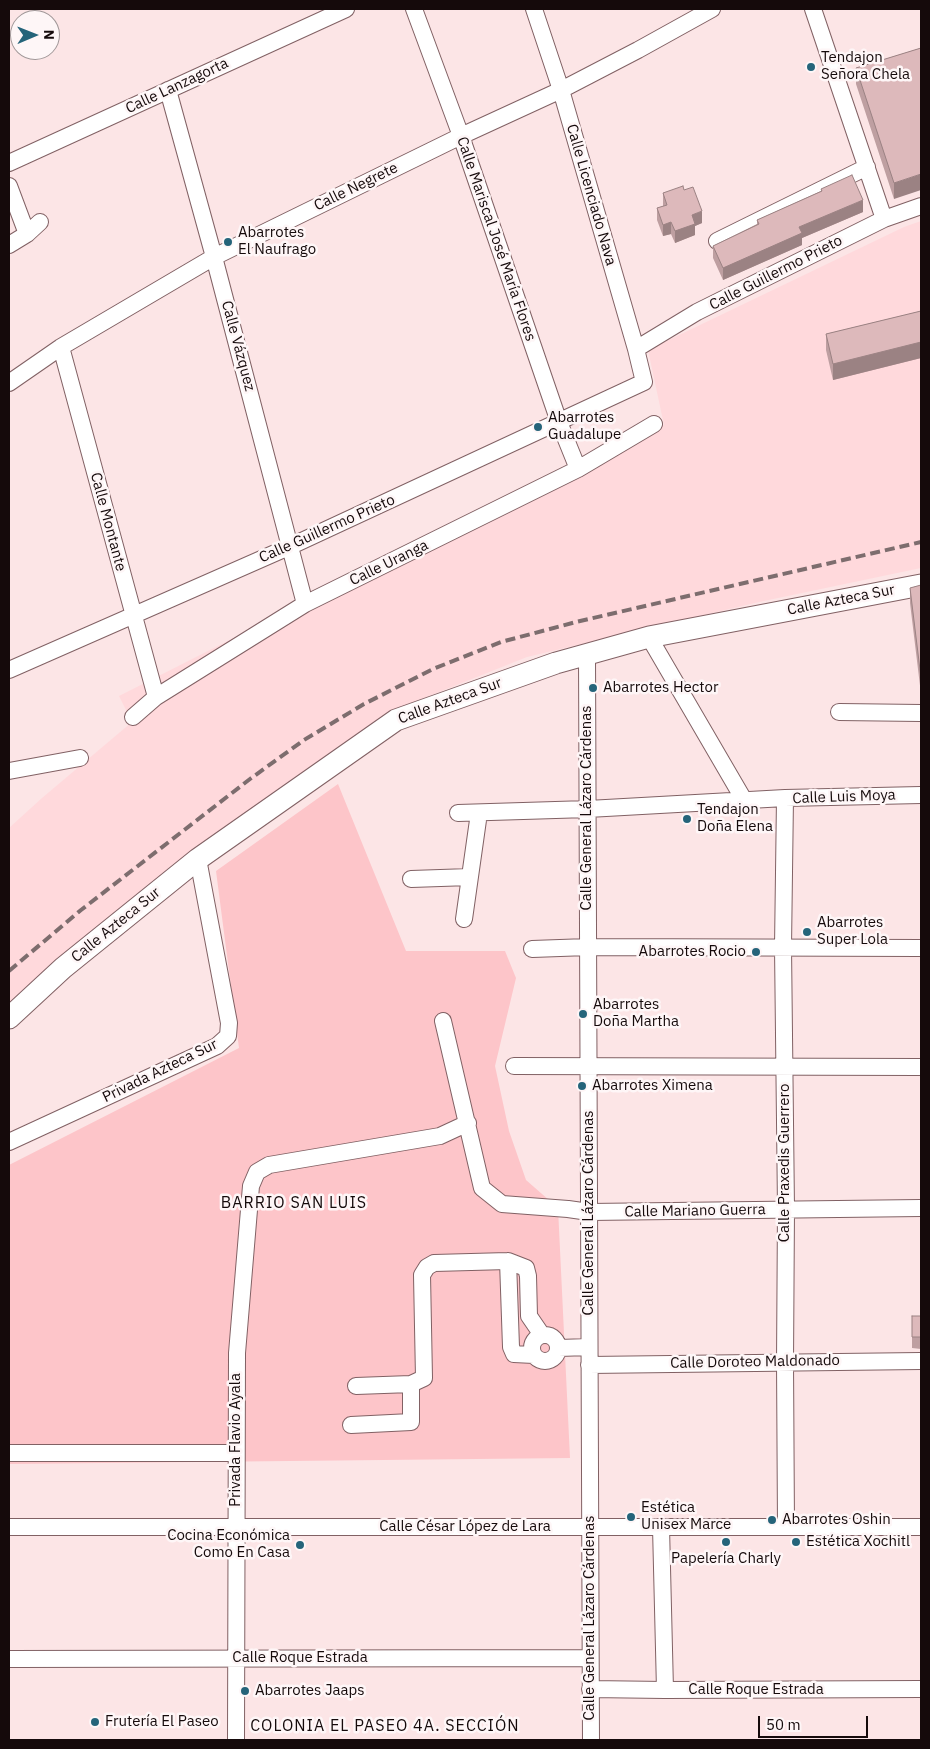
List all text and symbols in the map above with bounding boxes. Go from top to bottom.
north arrow [10,10,60,60]
text: N [40,30,58,40]
place label: Tendajon Señora Chela [821,49,910,84]
street label: Calle Lanzagorta [123,54,231,118]
marker: Tendajon Señora Chela [805,61,817,73]
street label: Calle Licenciado Nava [562,122,620,268]
street label: Calle Mariscal José María Flores [452,134,540,344]
street label: Calle Negrete [311,159,401,215]
place label: Abarrotes El Naufrago [238,224,316,259]
street label: Calle Guillermo Prieto [707,232,845,314]
marker: Abarrotes El Naufrago [222,236,234,248]
street label: Calle Vázquez [217,299,259,393]
place label: Abarrotes Guadalupe [548,409,621,444]
marker: Abarrotes Guadalupe [532,421,544,433]
street label: Calle Montante [86,471,130,573]
street label: Calle Guillermo Prieto [256,491,398,567]
street label: Calle Uranga [347,536,431,590]
street label: Calle Azteca Sur [786,581,896,619]
street label: Calle Azteca Sur [396,674,504,728]
place label: Abarrotes Hector [603,679,718,697]
marker: Abarrotes Hector [587,682,599,694]
street label: Calle General Lázaro Cárdenas [578,705,596,911]
street label: Calle Luis Moya [792,786,896,808]
place label: Tendajon Doña Elena [697,801,773,836]
marker: Tendajon Doña Elena [681,813,693,825]
street label: Calle Azteca Sur [68,884,164,966]
place label: Abarrotes Super Lola [817,914,888,949]
marker: Abarrotes Super Lola [801,926,813,938]
place label: Abarrotes Rocio [639,943,746,961]
marker: Abarrotes Rocio [750,946,762,958]
place label: Abarrotes Doña Martha [593,996,679,1031]
marker: Abarrotes Doña Martha [577,1008,589,1020]
street label: Privada Azteca Sur [100,1035,220,1107]
place label: Abarrotes Ximena [592,1077,713,1095]
marker: Abarrotes Ximena [576,1080,588,1092]
street label: Calle Praxedis Guerrero [776,1084,794,1242]
street label: Calle General Lázaro Cárdenas [580,1110,598,1316]
district label: BARRIO SAN LUIS [219,1193,369,1213]
street label: Calle Mariano Guerra [624,1201,766,1221]
street label: Calle Doroteo Maldonado [670,1352,840,1372]
street label: Privada Flavio Ayala [227,1373,245,1507]
place label: Estética Unisex Marce [641,1499,731,1534]
marker: Estética Unisex Marce [625,1511,637,1523]
place label: Abarrotes Oshin [782,1511,891,1529]
marker: Abarrotes Oshin [766,1514,778,1526]
street label: Calle General Lázaro Cárdenas [581,1515,599,1721]
street label: Calle César López de Lara [379,1518,551,1536]
place label: Cocina Económica Como En Casa [167,1527,290,1562]
place label: Estética Xochitl [806,1533,910,1551]
marker: Papelería Charly [720,1536,732,1548]
marker: Estética Xochitl [790,1536,802,1548]
marker: Cocina Económica Como En Casa [294,1539,306,1551]
place label: Papelería Charly [671,1550,781,1568]
street label: Calle Roque Estrada [232,1649,368,1667]
street label: Calle Roque Estrada [688,1681,824,1699]
place label: Abarrotes Jaaps [255,1682,365,1700]
marker: Abarrotes Jaaps [239,1685,251,1697]
scale bar [760,1706,870,1738]
place label: Frutería El Paseo [105,1713,219,1731]
text: 50 m [766,1715,801,1734]
marker: Frutería El Paseo [89,1716,101,1728]
district label: COLONIA EL PASEO 4A. SECCIÓN [247,1716,523,1736]

